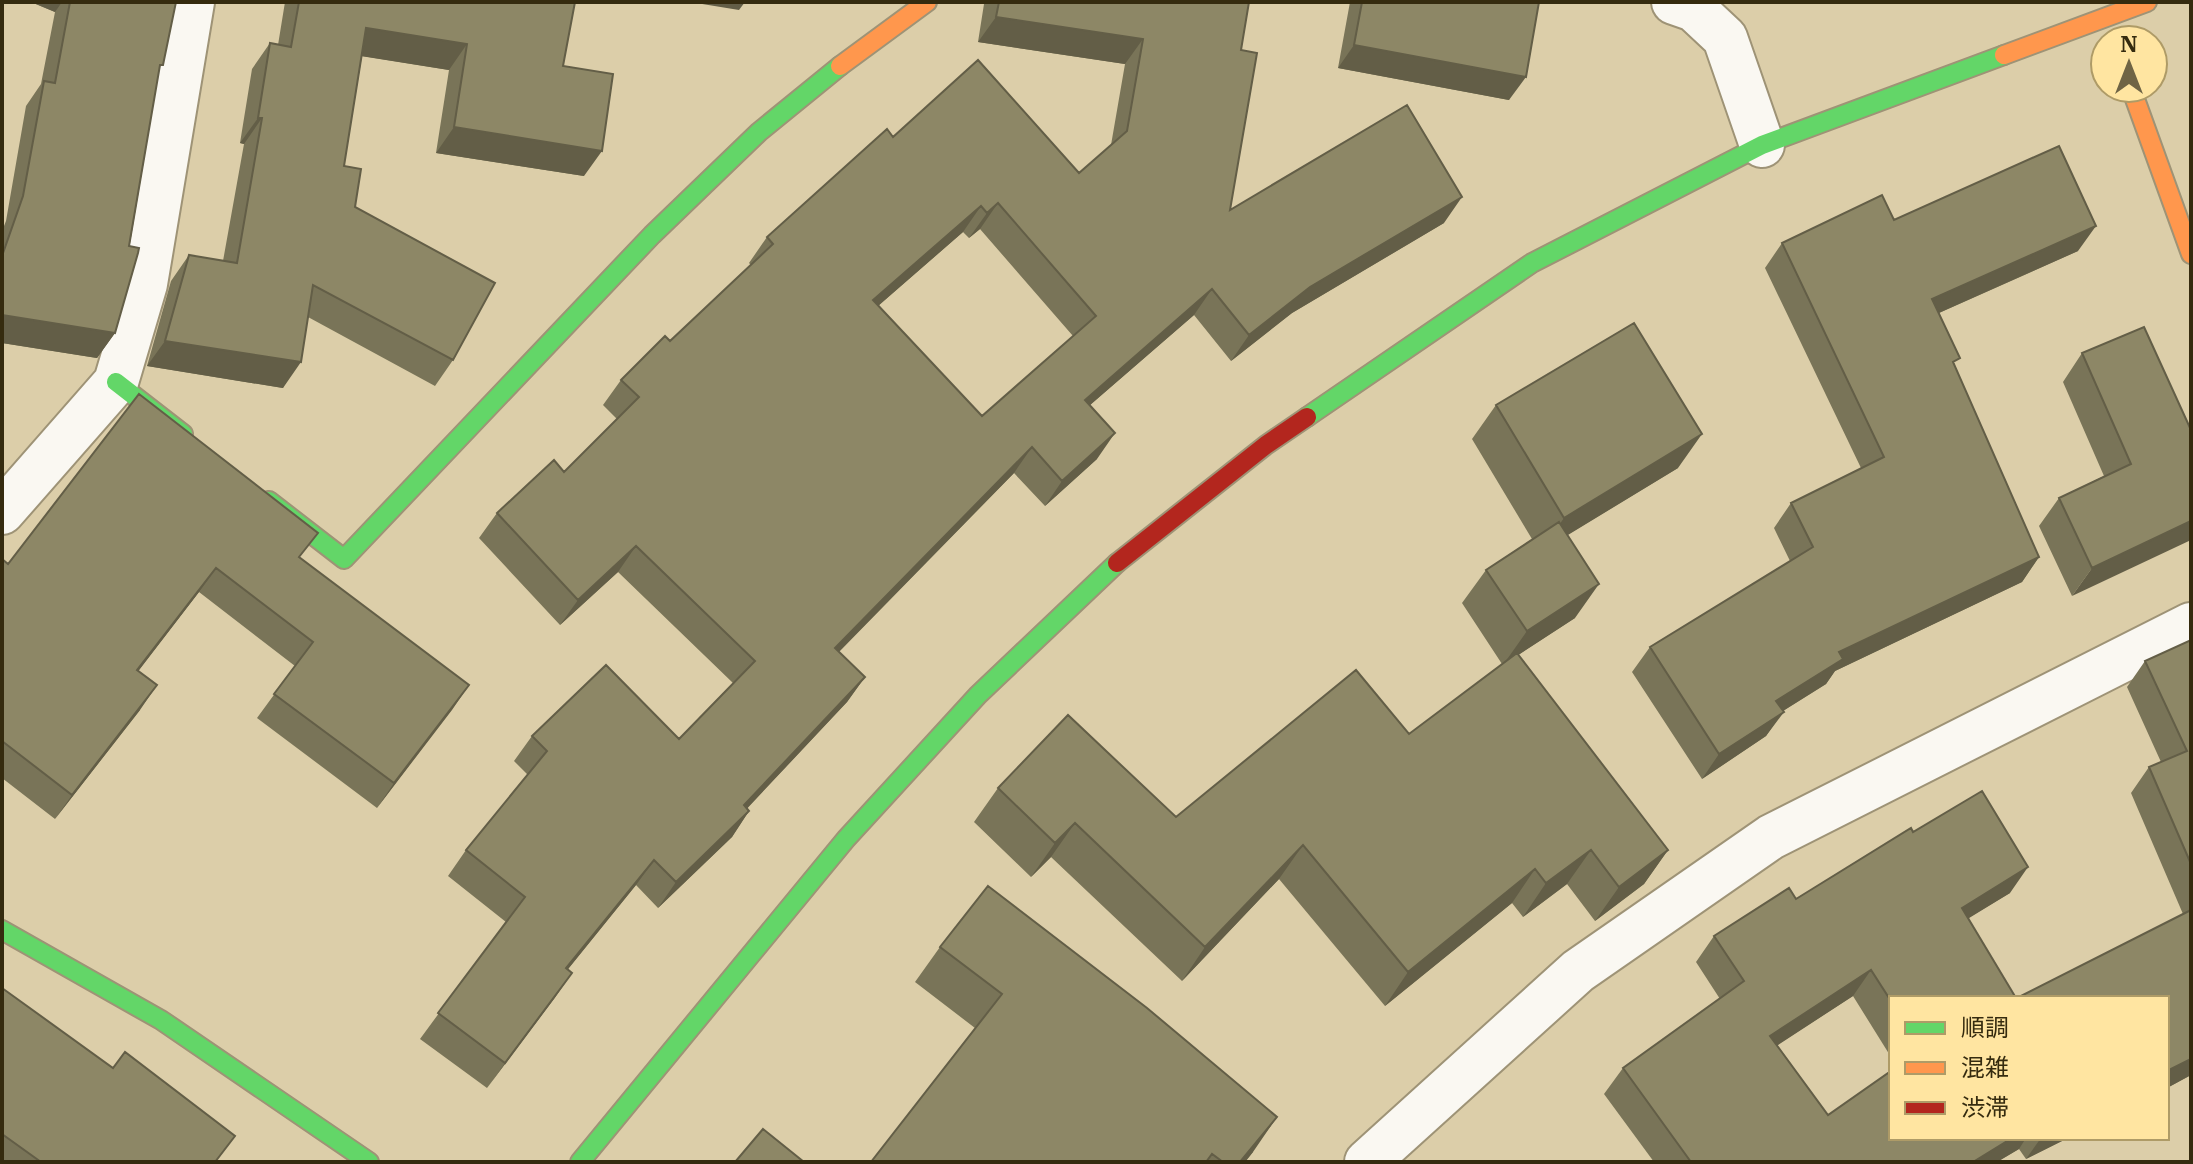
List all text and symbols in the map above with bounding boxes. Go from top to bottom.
north arrow [2089,24,2169,104]
text: N [2120,29,2138,58]
legend [1889,996,2169,1140]
text: 順調 [1961,1011,2009,1043]
text: 混雑 [1961,1051,2009,1083]
text: 渋滞 [1961,1091,2009,1123]

